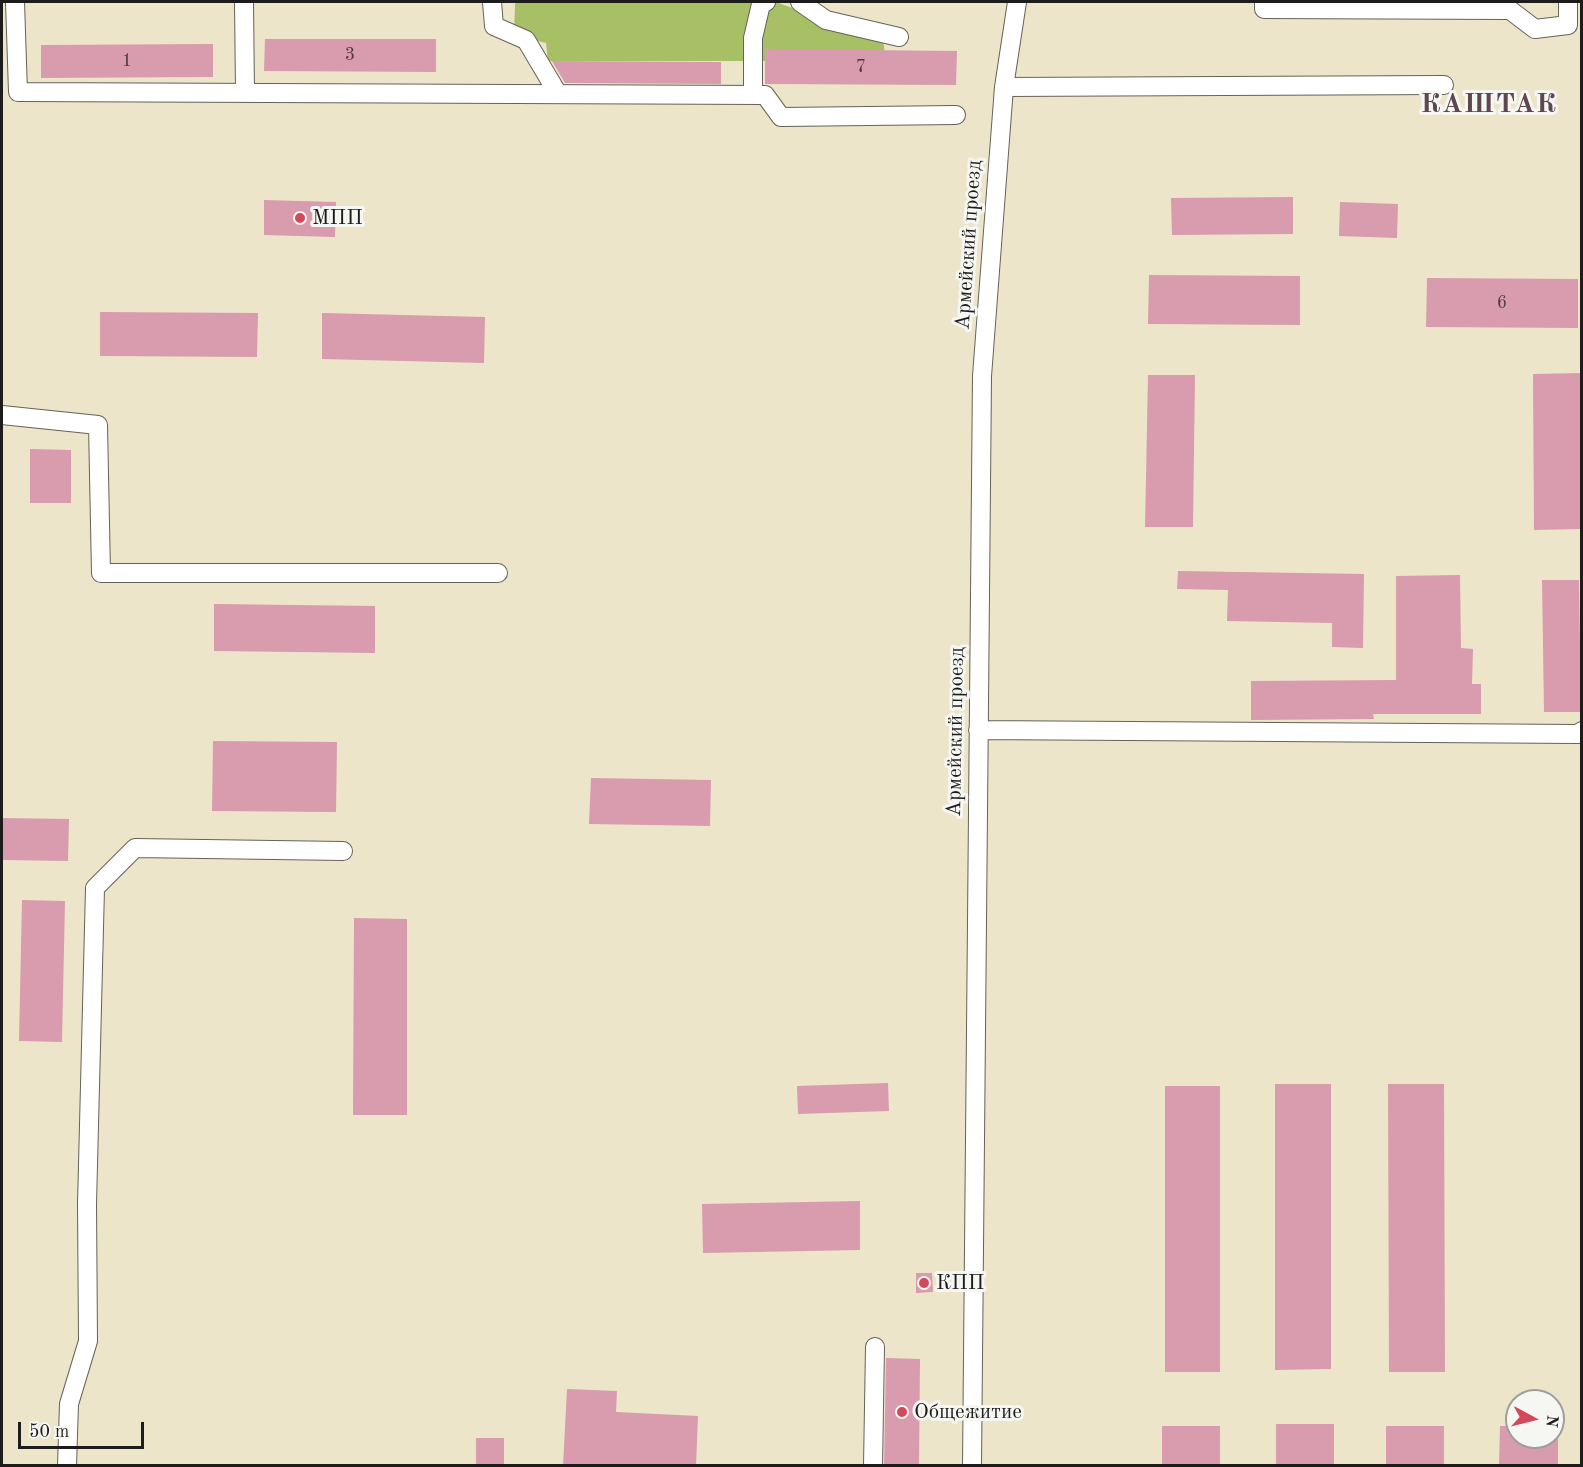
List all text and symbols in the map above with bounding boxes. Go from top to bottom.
house number: 3 [345,44,355,66]
house number: 1 [122,50,132,72]
house number: 7 [856,56,866,78]
district label: КАШТАК [1421,89,1557,121]
street label: Армейский проезд [951,159,987,331]
place label: МПП [312,205,363,231]
marker: МПП [293,211,307,225]
house number: 6 [1497,292,1507,314]
street label: Армейский проезд [942,647,970,817]
place label: КПП [936,1270,984,1296]
marker: КПП [917,1276,931,1290]
north arrow [1505,1389,1565,1449]
place label: Общежитие [914,1399,1022,1425]
marker: Общежитие [895,1405,909,1419]
scale bar [21,1410,147,1448]
text: N [1542,1414,1560,1428]
text: 50 m [29,1423,69,1441]

